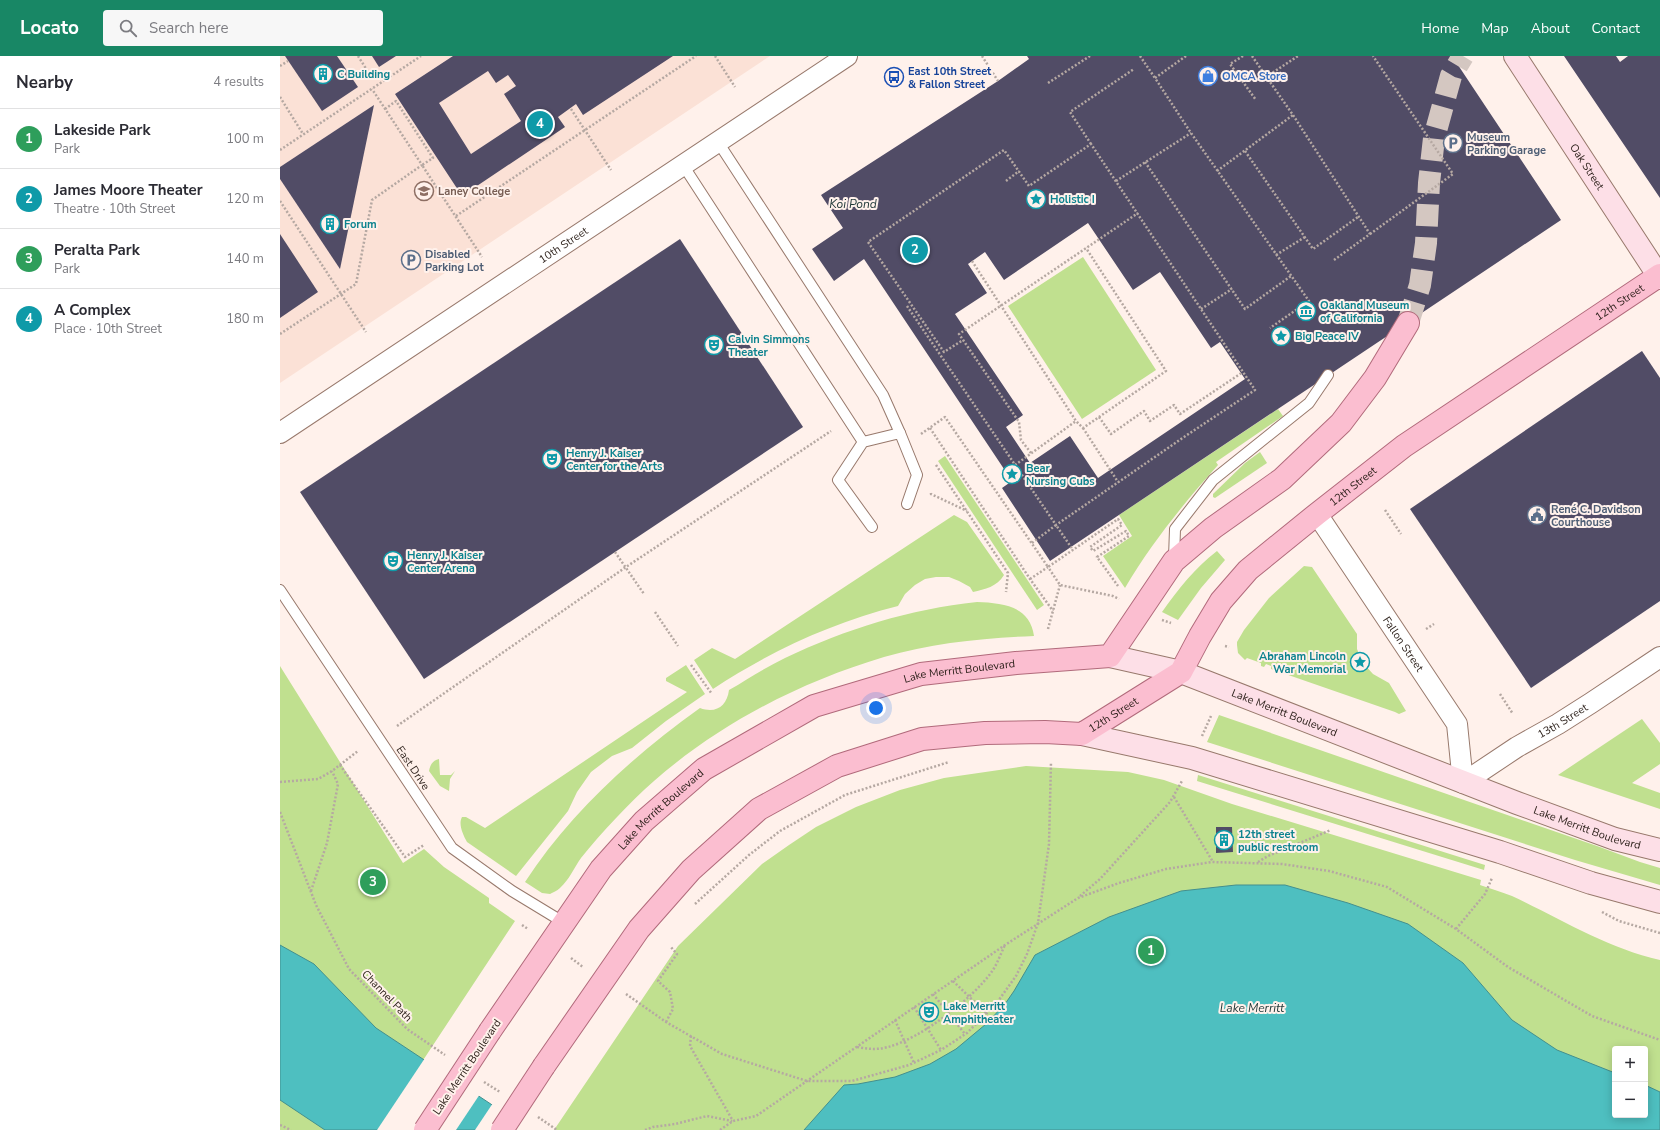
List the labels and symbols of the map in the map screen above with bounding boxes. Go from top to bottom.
building icon: C Building [312,63,334,85]
place label: East 10th Street & Fallon Street [908,64,992,92]
shop icon: OMCA Store [1197,65,1219,87]
bus stop icon: East 10th Street & Fallon Street [883,66,905,88]
place label: C Building [337,67,390,82]
place label: OMCA Store [1222,69,1286,84]
pin: 4 [527,109,553,139]
place label: Museum Parking Garage [1467,130,1546,158]
parking icon: Museum Parking Garage [1442,132,1464,154]
street label: Oak Street [1567,140,1608,193]
school or university icon: Laney College [413,180,435,202]
place label: Laney College [438,184,510,199]
place icon: Holistic I [1025,188,1047,210]
place label: Holistic I [1050,192,1095,207]
water label: Koi Pond [829,196,877,212]
building icon: Forum [319,213,341,235]
place label: Forum [344,217,377,232]
street label: 10th Street [536,223,591,267]
pin: 2 [902,235,928,265]
place label: Disabled Parking Lot [425,247,484,275]
parking icon: Disabled Parking Lot [400,249,422,271]
street label: 12th Street [1592,280,1647,324]
place label: Oakland Museum of California [1320,298,1409,326]
museum icon: Oakland Museum of California [1295,300,1317,322]
place icon: Big Peace IV [1270,325,1292,347]
place label: Big Peace IV [1295,329,1359,344]
place label: Calvin Simmons Theater [728,332,810,360]
theatre icon: Calvin Simmons Theater [703,334,725,356]
place label: Henry J. Kaiser Center for the Arts [566,446,662,474]
theatre icon: Henry J. Kaiser Center for the Arts [541,448,563,470]
place label: Bear Nursing Cubs [1026,461,1095,489]
place icon: Bear Nursing Cubs [1001,463,1023,485]
street label: 12th Street [1326,463,1380,509]
place label: René C. Davidson Courthouse [1551,502,1641,530]
public building icon: René C. Davidson Courthouse [1526,504,1548,526]
place label: Henry J. Kaiser Center Arena [407,548,483,576]
theatre icon: Henry J. Kaiser Center Arena [382,550,404,572]
street label: Fallon Street [1380,613,1427,674]
place label: Abraham Lincoln War Memorial [1259,649,1346,677]
place icon: Abraham Lincoln War Memorial [1349,651,1371,673]
street label: Lake Merritt Boulevard [902,656,1016,686]
street label: Lake Merritt Boulevard [1230,685,1340,740]
street label: 12th Street [1085,693,1141,736]
your location [866,698,886,718]
street label: 13th Street [1535,700,1590,742]
street label: East Drive [393,743,433,793]
street label: Lake Merritt Boulevard [614,765,707,853]
street label: Lake Merritt Boulevard [1532,802,1642,853]
place label: 12th street public restroom [1238,827,1318,855]
building icon: 12th street public restroom [1213,829,1235,851]
pin: 3 [360,867,386,897]
pin: 1 [1138,936,1164,966]
street label: Channel Path [358,967,416,1025]
place label: Lake Merritt Amphitheater [943,999,1014,1027]
water label: Lake Merritt [1220,1000,1285,1016]
theatre icon: Lake Merritt Amphitheater [918,1001,940,1023]
street label: Lake Merritt Boulevard [429,1016,505,1118]

